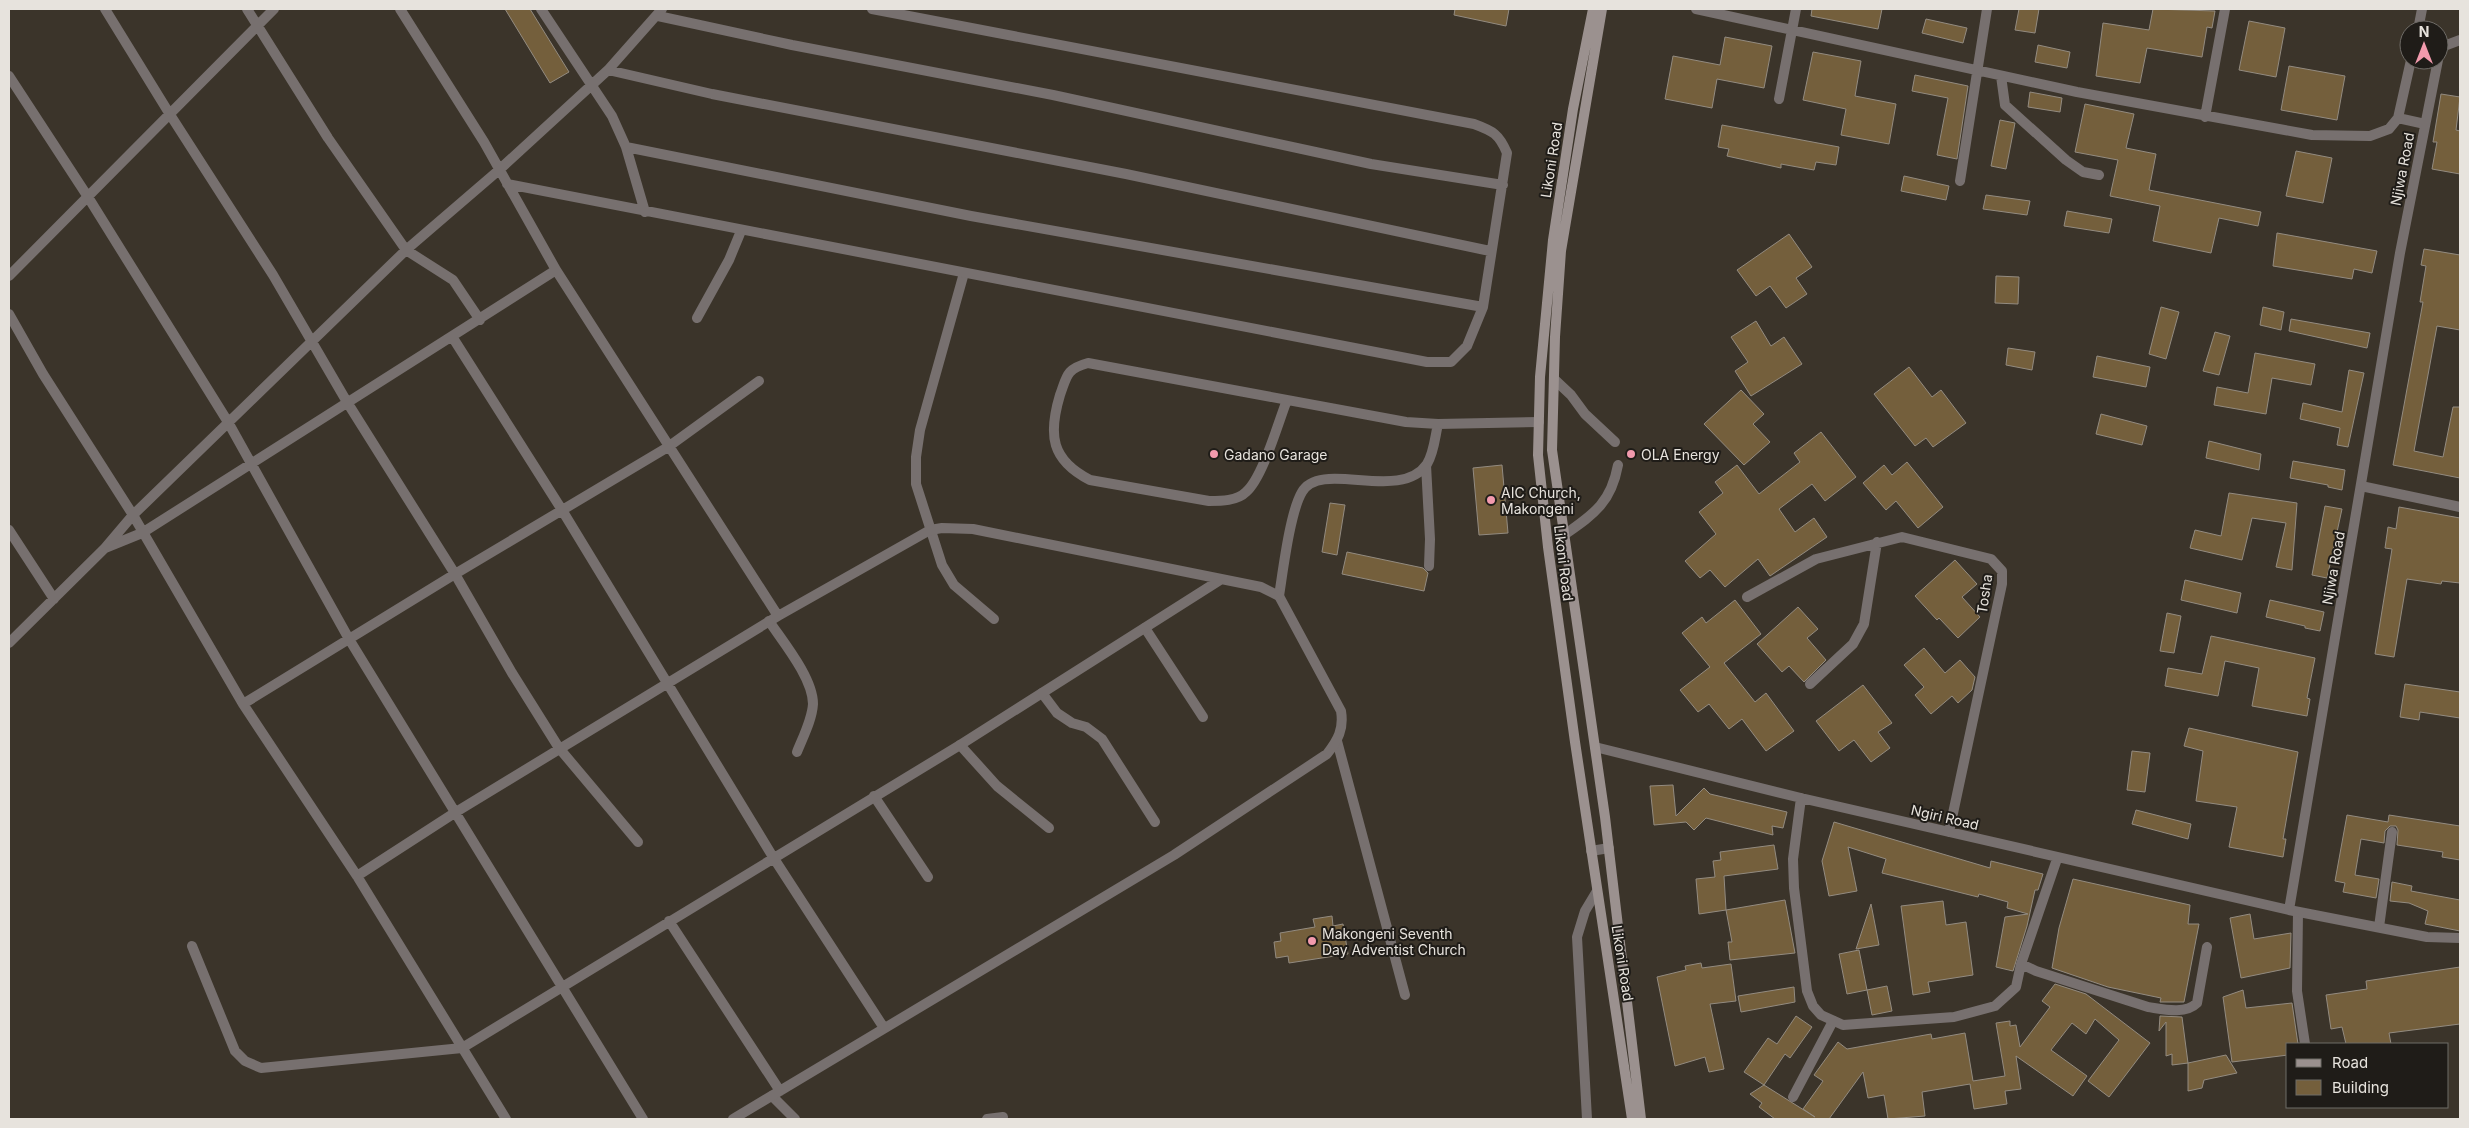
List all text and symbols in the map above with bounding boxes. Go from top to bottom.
north arrow [2399,20,2449,70]
text: N [2419,23,2429,40]
street label: Likoni Road [1537,121,1565,199]
street label: Njiwa Road [2387,131,2417,207]
place label: Gadano Garage [1224,446,1328,463]
place label: OLA Energy [1641,446,1720,463]
marker: Gadano Garage [1208,448,1220,460]
marker: OLA Energy [1625,448,1637,460]
place label: AIC Church, Makongeni [1501,484,1581,517]
marker: AIC Church, Makongeni [1485,494,1497,506]
street label: Likoni Road [1551,524,1577,602]
street label: Njiwa Road [2318,530,2348,606]
street label: Tosha [1973,573,1995,615]
street label: Ngiri Road [1909,801,1981,833]
street label: Likoni Road [1609,924,1637,1002]
place label: Makongeni Seventh Day Adventist Church [1322,925,1466,958]
marker: Makongeni Seventh Day Adventist Church [1306,935,1318,947]
legend [2286,1043,2449,1108]
text: Road [2332,1053,2368,1072]
text: Building [2332,1078,2389,1097]

